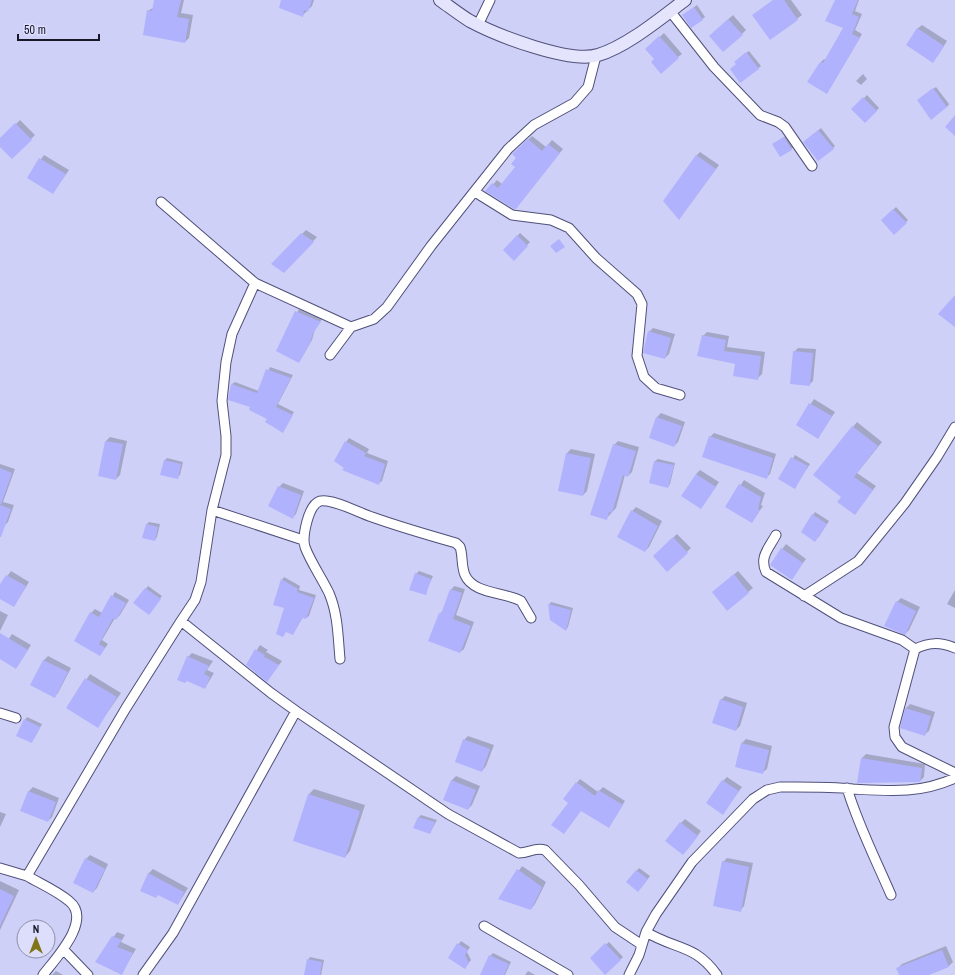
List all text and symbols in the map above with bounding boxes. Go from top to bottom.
scale bar [18,16,99,42]
text: 50 m [24,22,46,38]
north arrow [16,919,56,959]
text: N [33,922,39,936]

